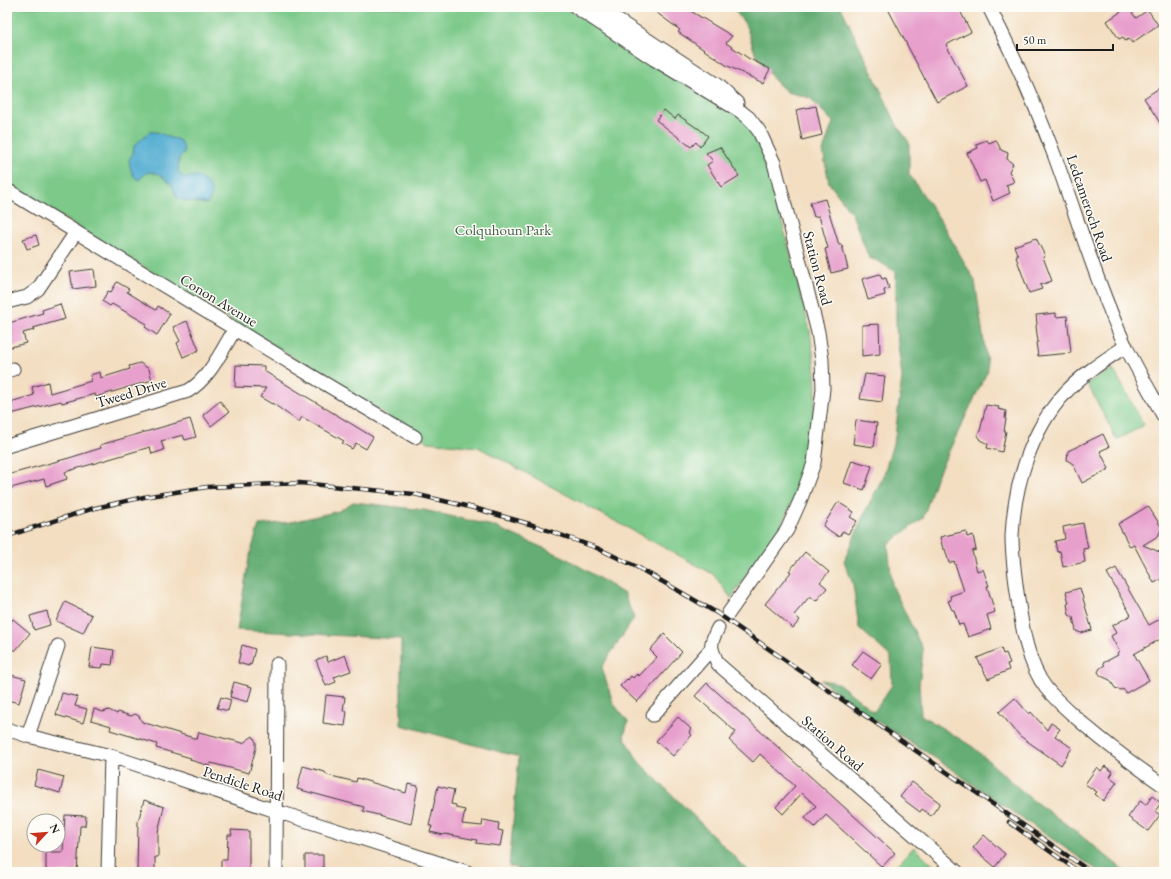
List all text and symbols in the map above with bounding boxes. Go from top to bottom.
scale bar [1017,26,1113,52]
text: 50 m [1023,32,1047,48]
street label: Ledcameroch Road [1063,152,1117,264]
park label: Colquhoun Park [455,220,552,239]
street label: Station Road [799,229,837,307]
street label: Conon Avenue [177,269,261,331]
street label: Tweed Drive [94,372,169,412]
street label: Station Road [798,711,868,775]
street label: Pendicle Road [201,761,286,805]
north arrow [26,813,66,853]
text: N [47,822,63,836]

